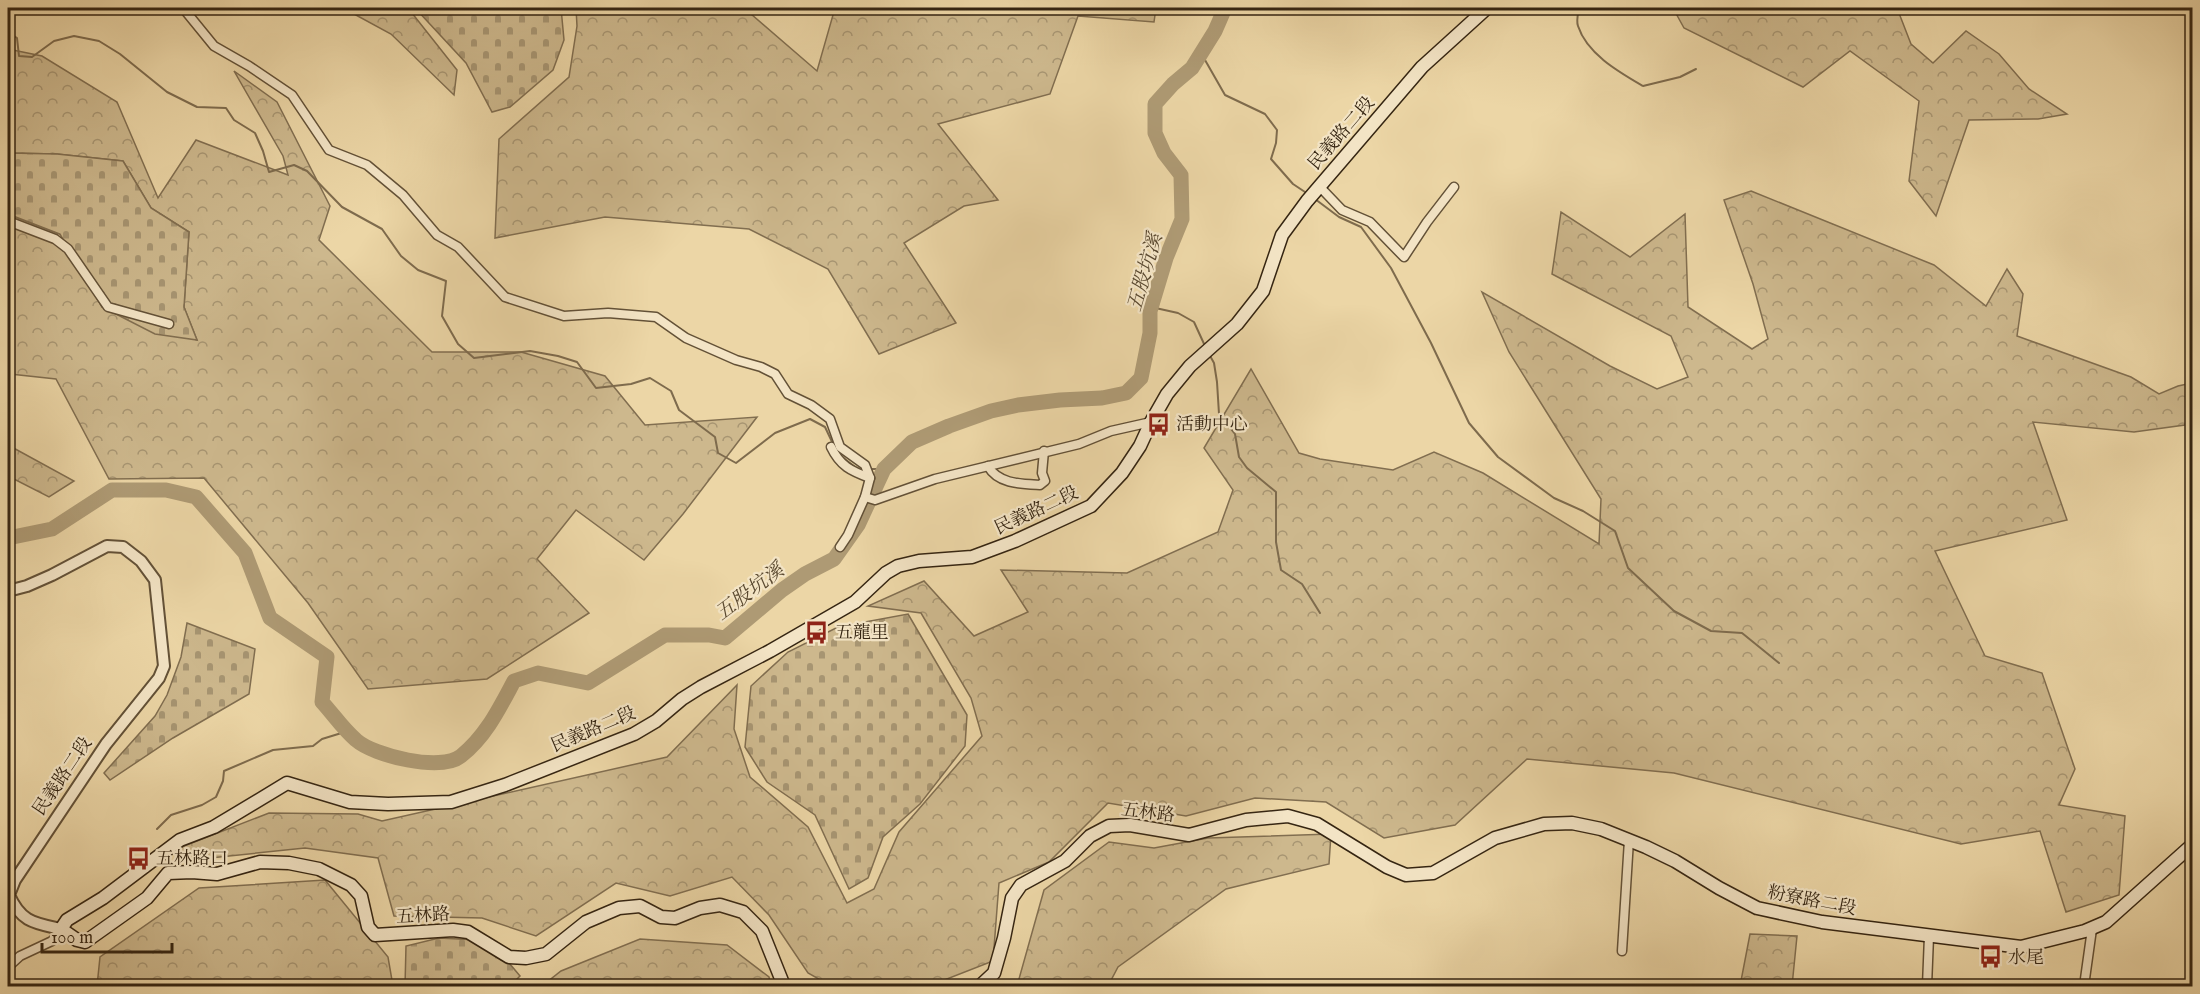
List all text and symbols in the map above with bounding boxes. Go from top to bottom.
street label: 民義路二段 [1304,92,1380,175]
water label: 五股坑溪 [1122,229,1169,314]
bus stop icon: 活動中心 [1145,411,1171,437]
place label: 活動中心 [1176,414,1248,437]
street label: 民義路二段 [991,482,1082,541]
water label: 五股坑溪 [710,557,791,626]
bus stop icon: 五龍里 [804,619,830,645]
place label: 五龍里 [835,622,889,645]
street label: 民義路二段 [548,702,640,759]
street label: 民義路二段 [29,733,98,821]
street label: 五林路 [1120,799,1176,828]
bus stop icon: 五林路口 [125,845,151,871]
place label: 五林路口 [156,848,228,871]
street label: 粉寮路二段 [1765,882,1858,921]
street label: 五林路 [396,904,451,929]
scale bar [42,916,172,954]
text: 100 m [51,927,93,950]
bus stop icon: 水尾 [1977,944,2003,970]
place label: 水尾 [2008,947,2044,970]

